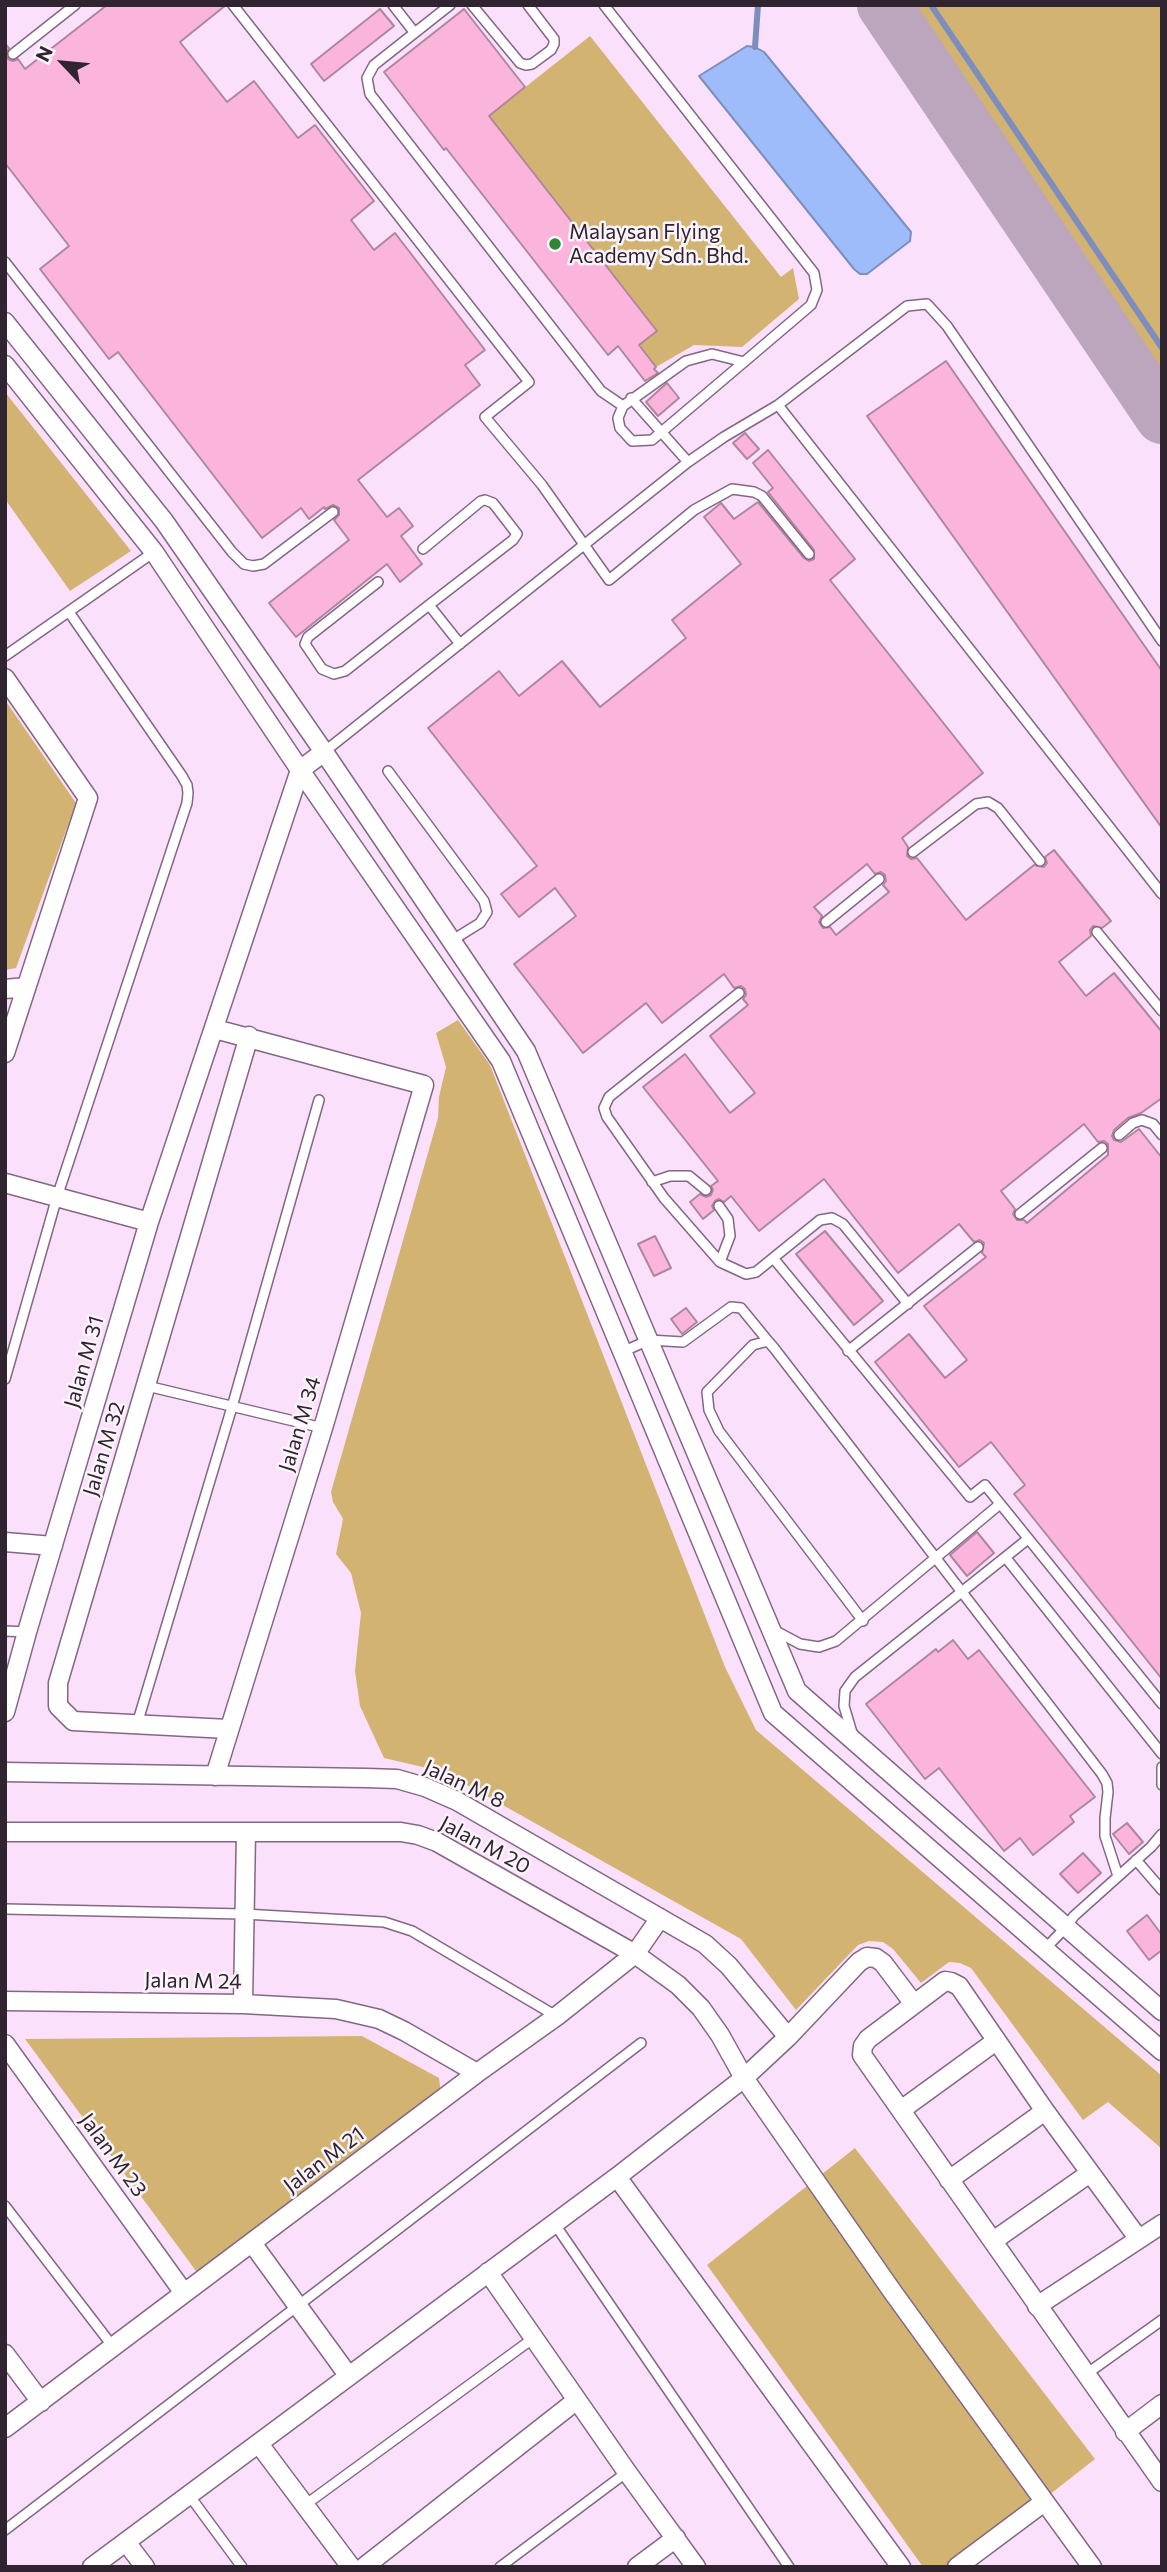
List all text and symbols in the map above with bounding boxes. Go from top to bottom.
north arrow [28,28,98,98]
text: N [30,42,57,65]
place label: Malaysan Flying Academy Sdn. Bhd. [569,219,749,269]
marker: Malaysan Flying Academy Sdn. Bhd. [547,236,563,252]
street label: Jalan M 31 [59,1313,109,1411]
street label: Jalan M 34 [274,1373,326,1475]
street label: Jalan M 32 [78,1399,130,1499]
street label: Jalan M 8 [420,1754,508,1814]
street label: Jalan M 20 [435,1811,535,1879]
street label: Jalan M 24 [144,1968,242,1994]
street label: Jalan M 23 [74,2108,152,2202]
street label: Jalan M 21 [279,2122,369,2198]

